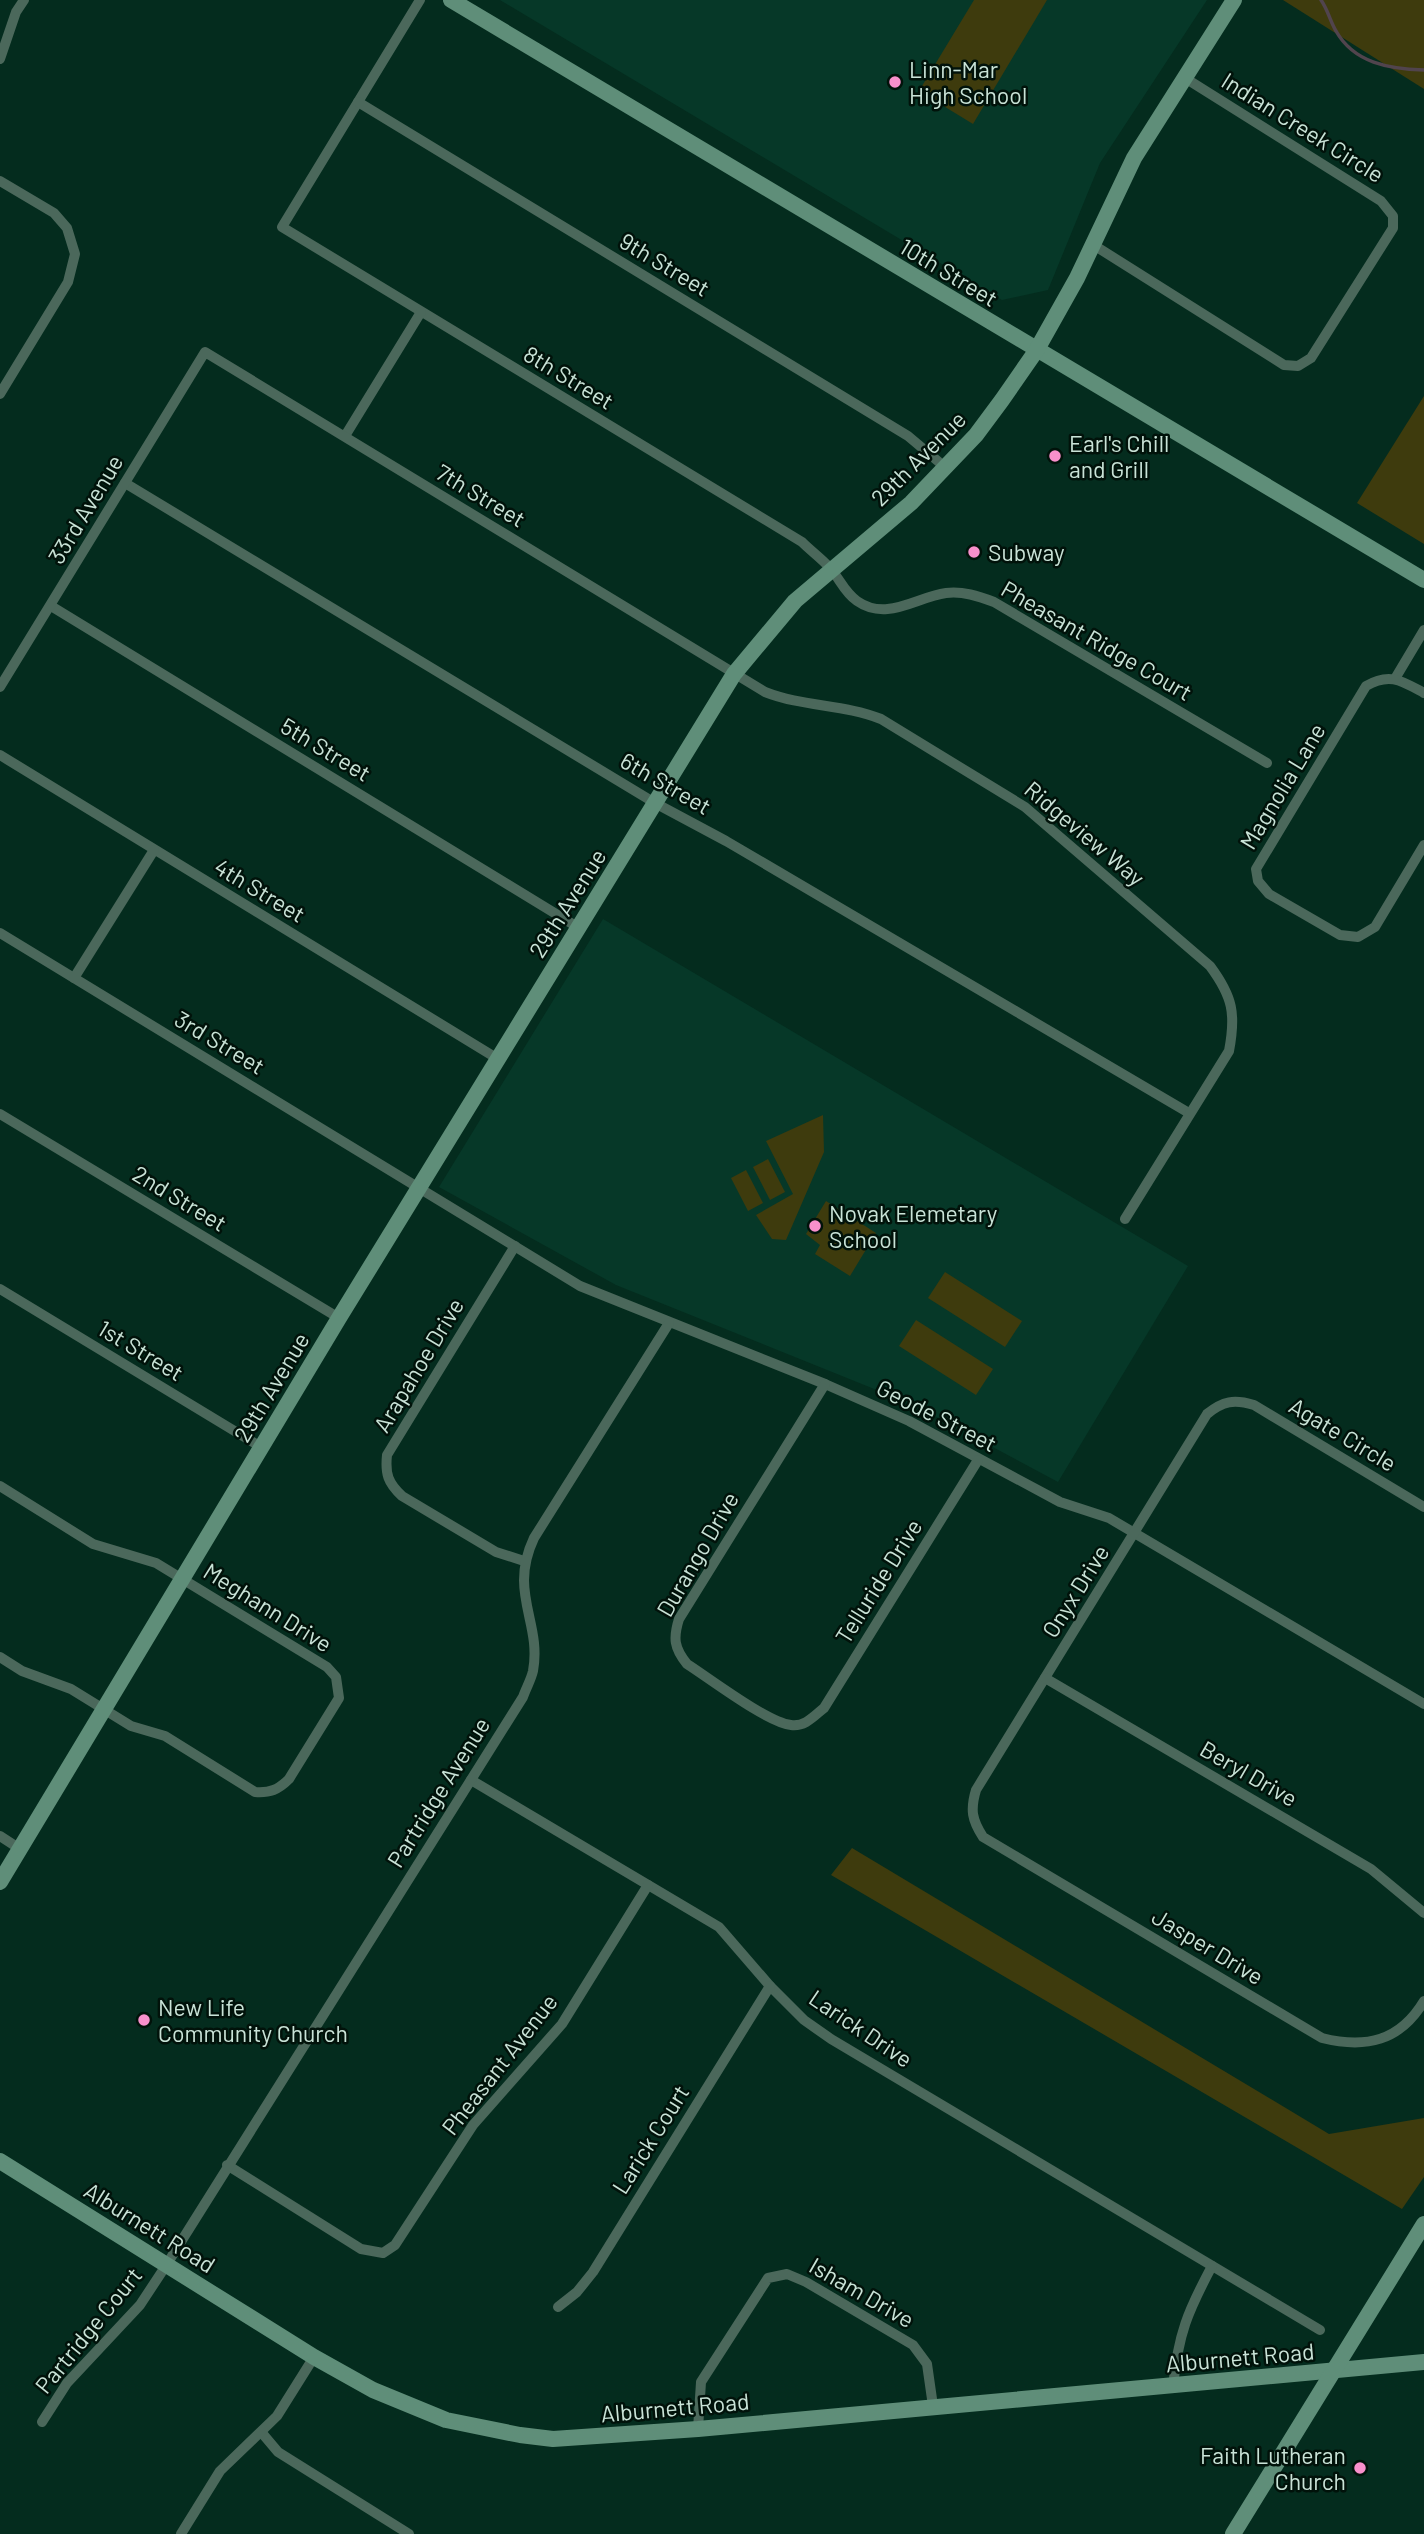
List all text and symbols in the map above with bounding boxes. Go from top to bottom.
place label: Linn-Mar High School [909,55,1027,109]
street label: Indian Creek Circle [1217,66,1389,188]
marker: Linn-Mar High School [887,74,903,90]
street label: 9th Street [615,226,715,302]
street label: 10th Street [895,232,1003,312]
street label: 8th Street [519,339,619,415]
street label: 29th Avenue [865,405,971,511]
place label: Earl's Chill and Grill [1069,429,1169,483]
marker: Earl's Chill and Grill [1047,448,1063,464]
street label: 33rd Avenue [42,449,128,569]
street label: 7th Street [431,457,531,533]
place label: Subway [988,538,1065,566]
marker: Subway [966,544,982,560]
street label: Pheasant Ridge Court [997,574,1197,706]
street label: 5th Street [276,711,376,787]
street label: Magnolia Lane [1233,718,1331,854]
street label: 6th Street [616,746,716,820]
street label: Ridgeview Way [1019,775,1151,892]
street label: 29th Avenue [523,844,611,962]
street label: 4th Street [210,852,310,928]
street label: 3rd Street [170,1004,270,1080]
street label: 2nd Street [128,1159,232,1237]
place label: Novak Elemetary School [829,1199,998,1253]
marker: Novak Elemetary School [807,1218,823,1234]
street label: Arapahoe Drive [367,1293,469,1437]
street label: 1st Street [93,1314,189,1386]
street label: 29th Avenue [227,1327,315,1447]
street label: Geode Street [872,1373,1002,1457]
street label: Agate Circle [1284,1391,1402,1477]
street label: Durango Drive [650,1487,744,1621]
street label: Telluride Drive [829,1514,927,1648]
street label: Onyx Drive [1036,1540,1114,1642]
street label: Meghann Drive [199,1556,337,1658]
street label: Partridge Avenue [381,1712,495,1872]
street label: Beryl Drive [1195,1734,1303,1812]
street label: Jasper Drive [1147,1902,1269,1990]
street label: Larick Drive [804,1983,918,2073]
street label: Pheasant Avenue [435,1988,563,2140]
place label: New Life Community Church [158,1993,348,2047]
marker: New Life Community Church [136,2012,152,2028]
street label: Larick Court [606,2079,694,2199]
street label: Alburnett Road [79,2176,221,2278]
street label: Isham Drive [805,2251,919,2333]
street label: Partridge Court [29,2261,147,2399]
street label: Alburnett Road [1165,2337,1315,2377]
street label: Alburnett Road [600,2387,750,2427]
place label: Faith Lutheran Church [1200,2441,1346,2495]
marker: Faith Lutheran Church [1352,2460,1368,2476]

